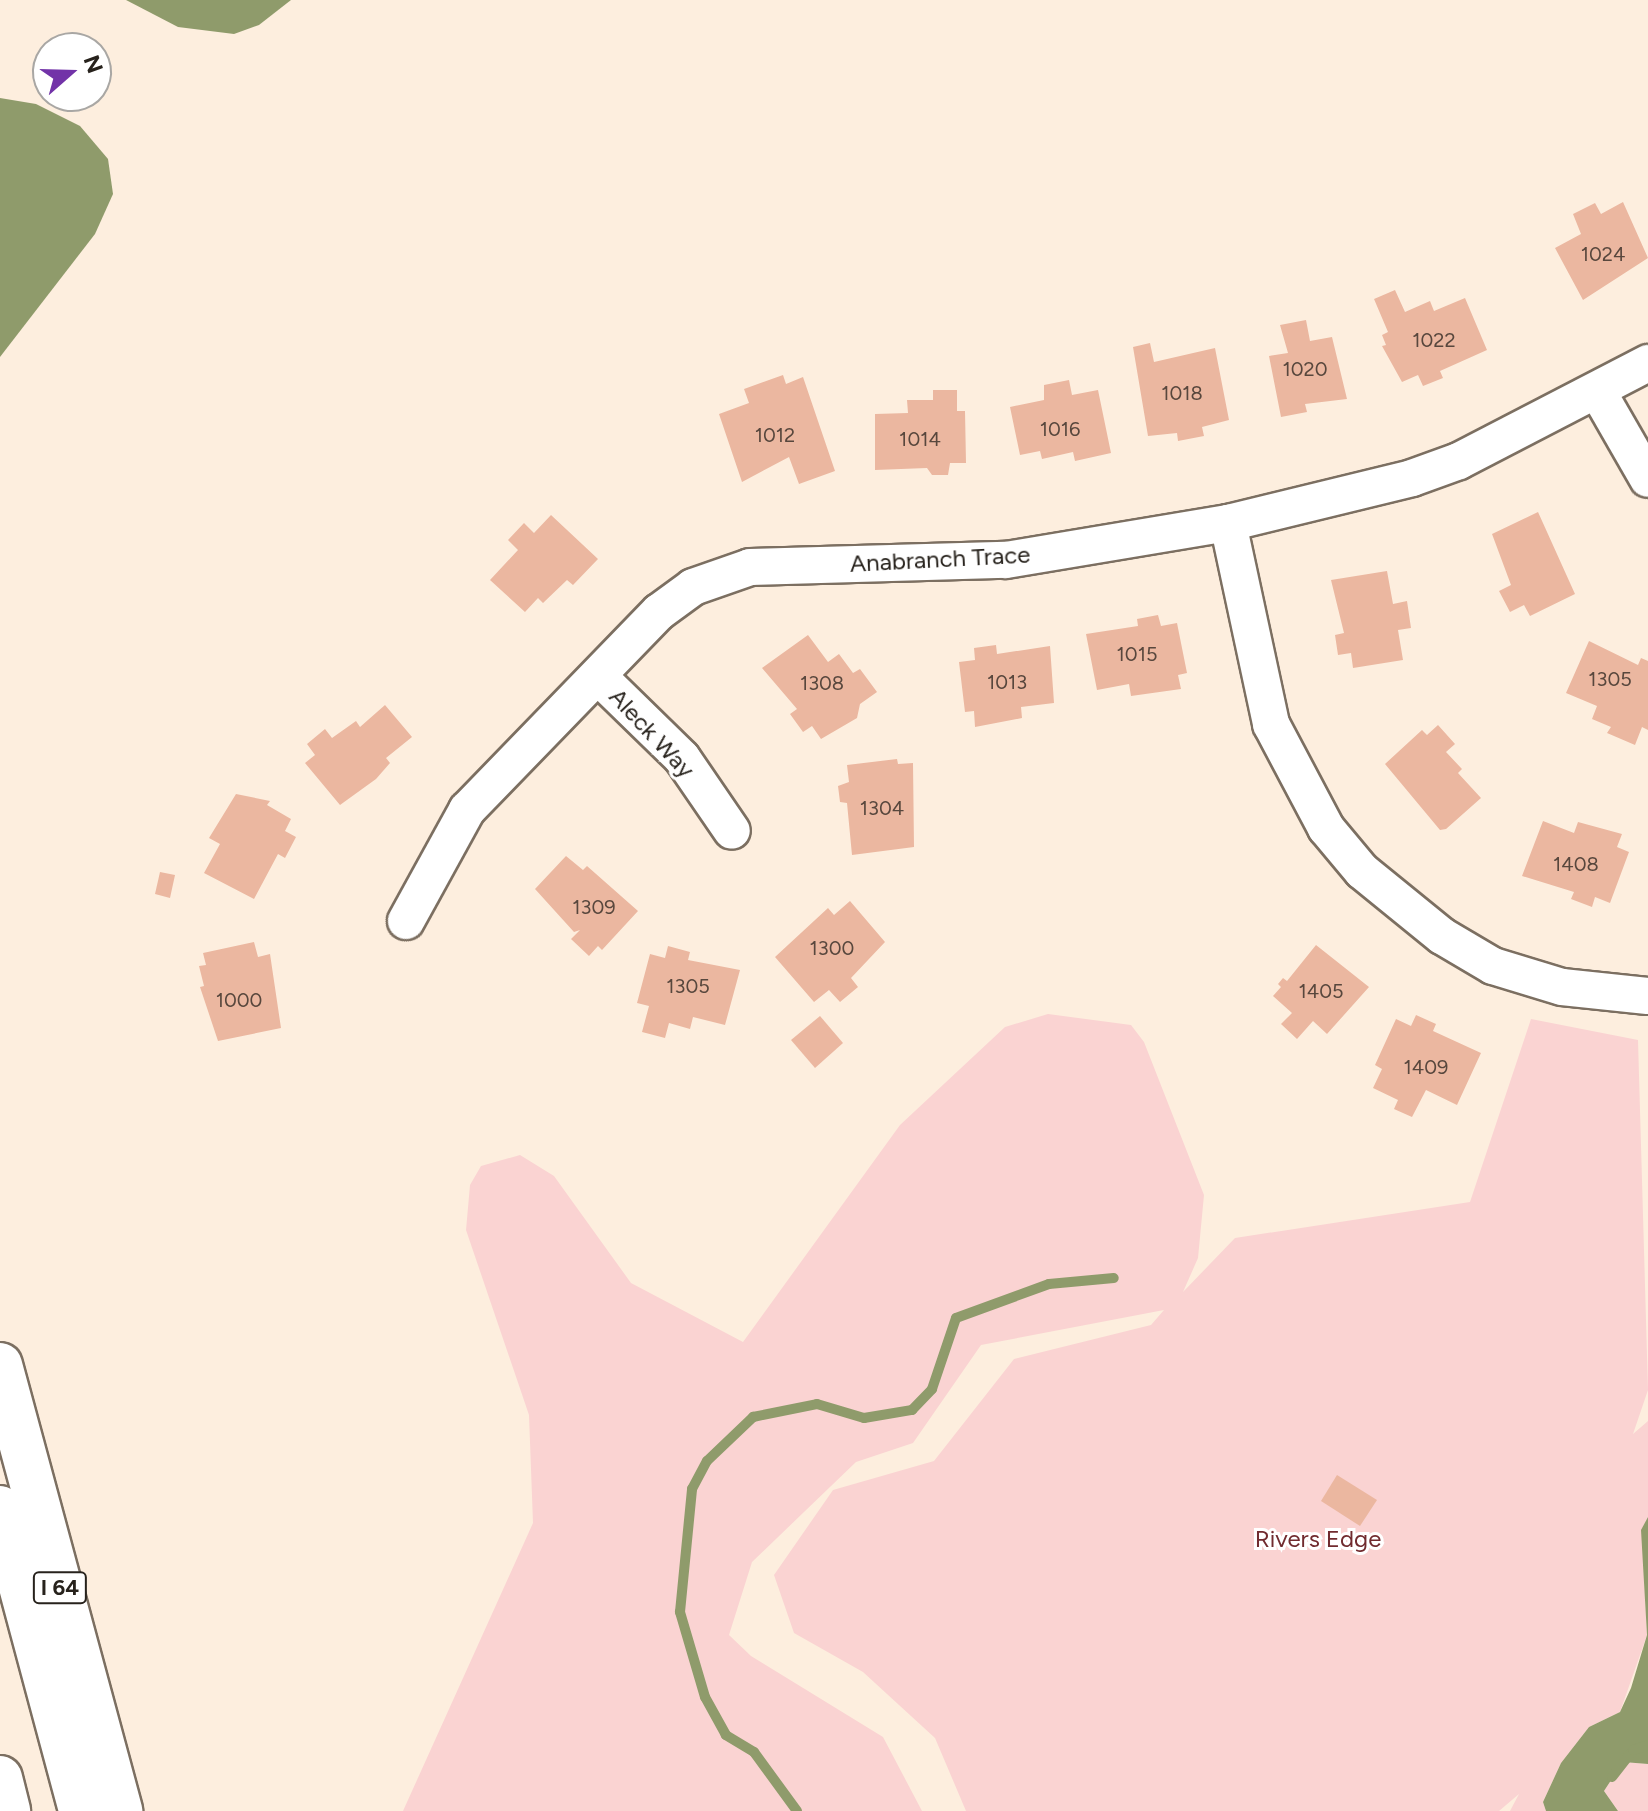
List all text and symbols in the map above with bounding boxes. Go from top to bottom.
north arrow [32,32,112,112]
text: N [78,52,109,77]
house number: 1024 [1581,242,1625,266]
house number: 1022 [1412,328,1456,352]
house number: 1020 [1282,357,1328,381]
house number: 1018 [1161,381,1203,405]
house number: 1016 [1040,417,1080,441]
house number: 1012 [755,423,795,447]
house number: 1014 [899,427,941,451]
street label: Anabranch Trace [849,540,1031,578]
house number: 1015 [1117,642,1157,666]
house number: 1305 [1588,667,1632,691]
house number: 1013 [987,670,1027,694]
house number: 1308 [800,671,844,695]
street label: Aleck Way [603,682,701,784]
house number: 1304 [860,796,904,820]
house number: 1408 [1553,852,1599,876]
house number: 1309 [572,895,616,919]
house number: 1300 [810,936,854,960]
house number: 1305 [666,974,710,998]
house number: 1405 [1299,979,1343,1003]
house number: 1000 [216,988,262,1012]
house number: 1409 [1404,1055,1448,1079]
park label: Rivers Edge [1255,1525,1381,1553]
road number: I 64 [32,1570,88,1606]

